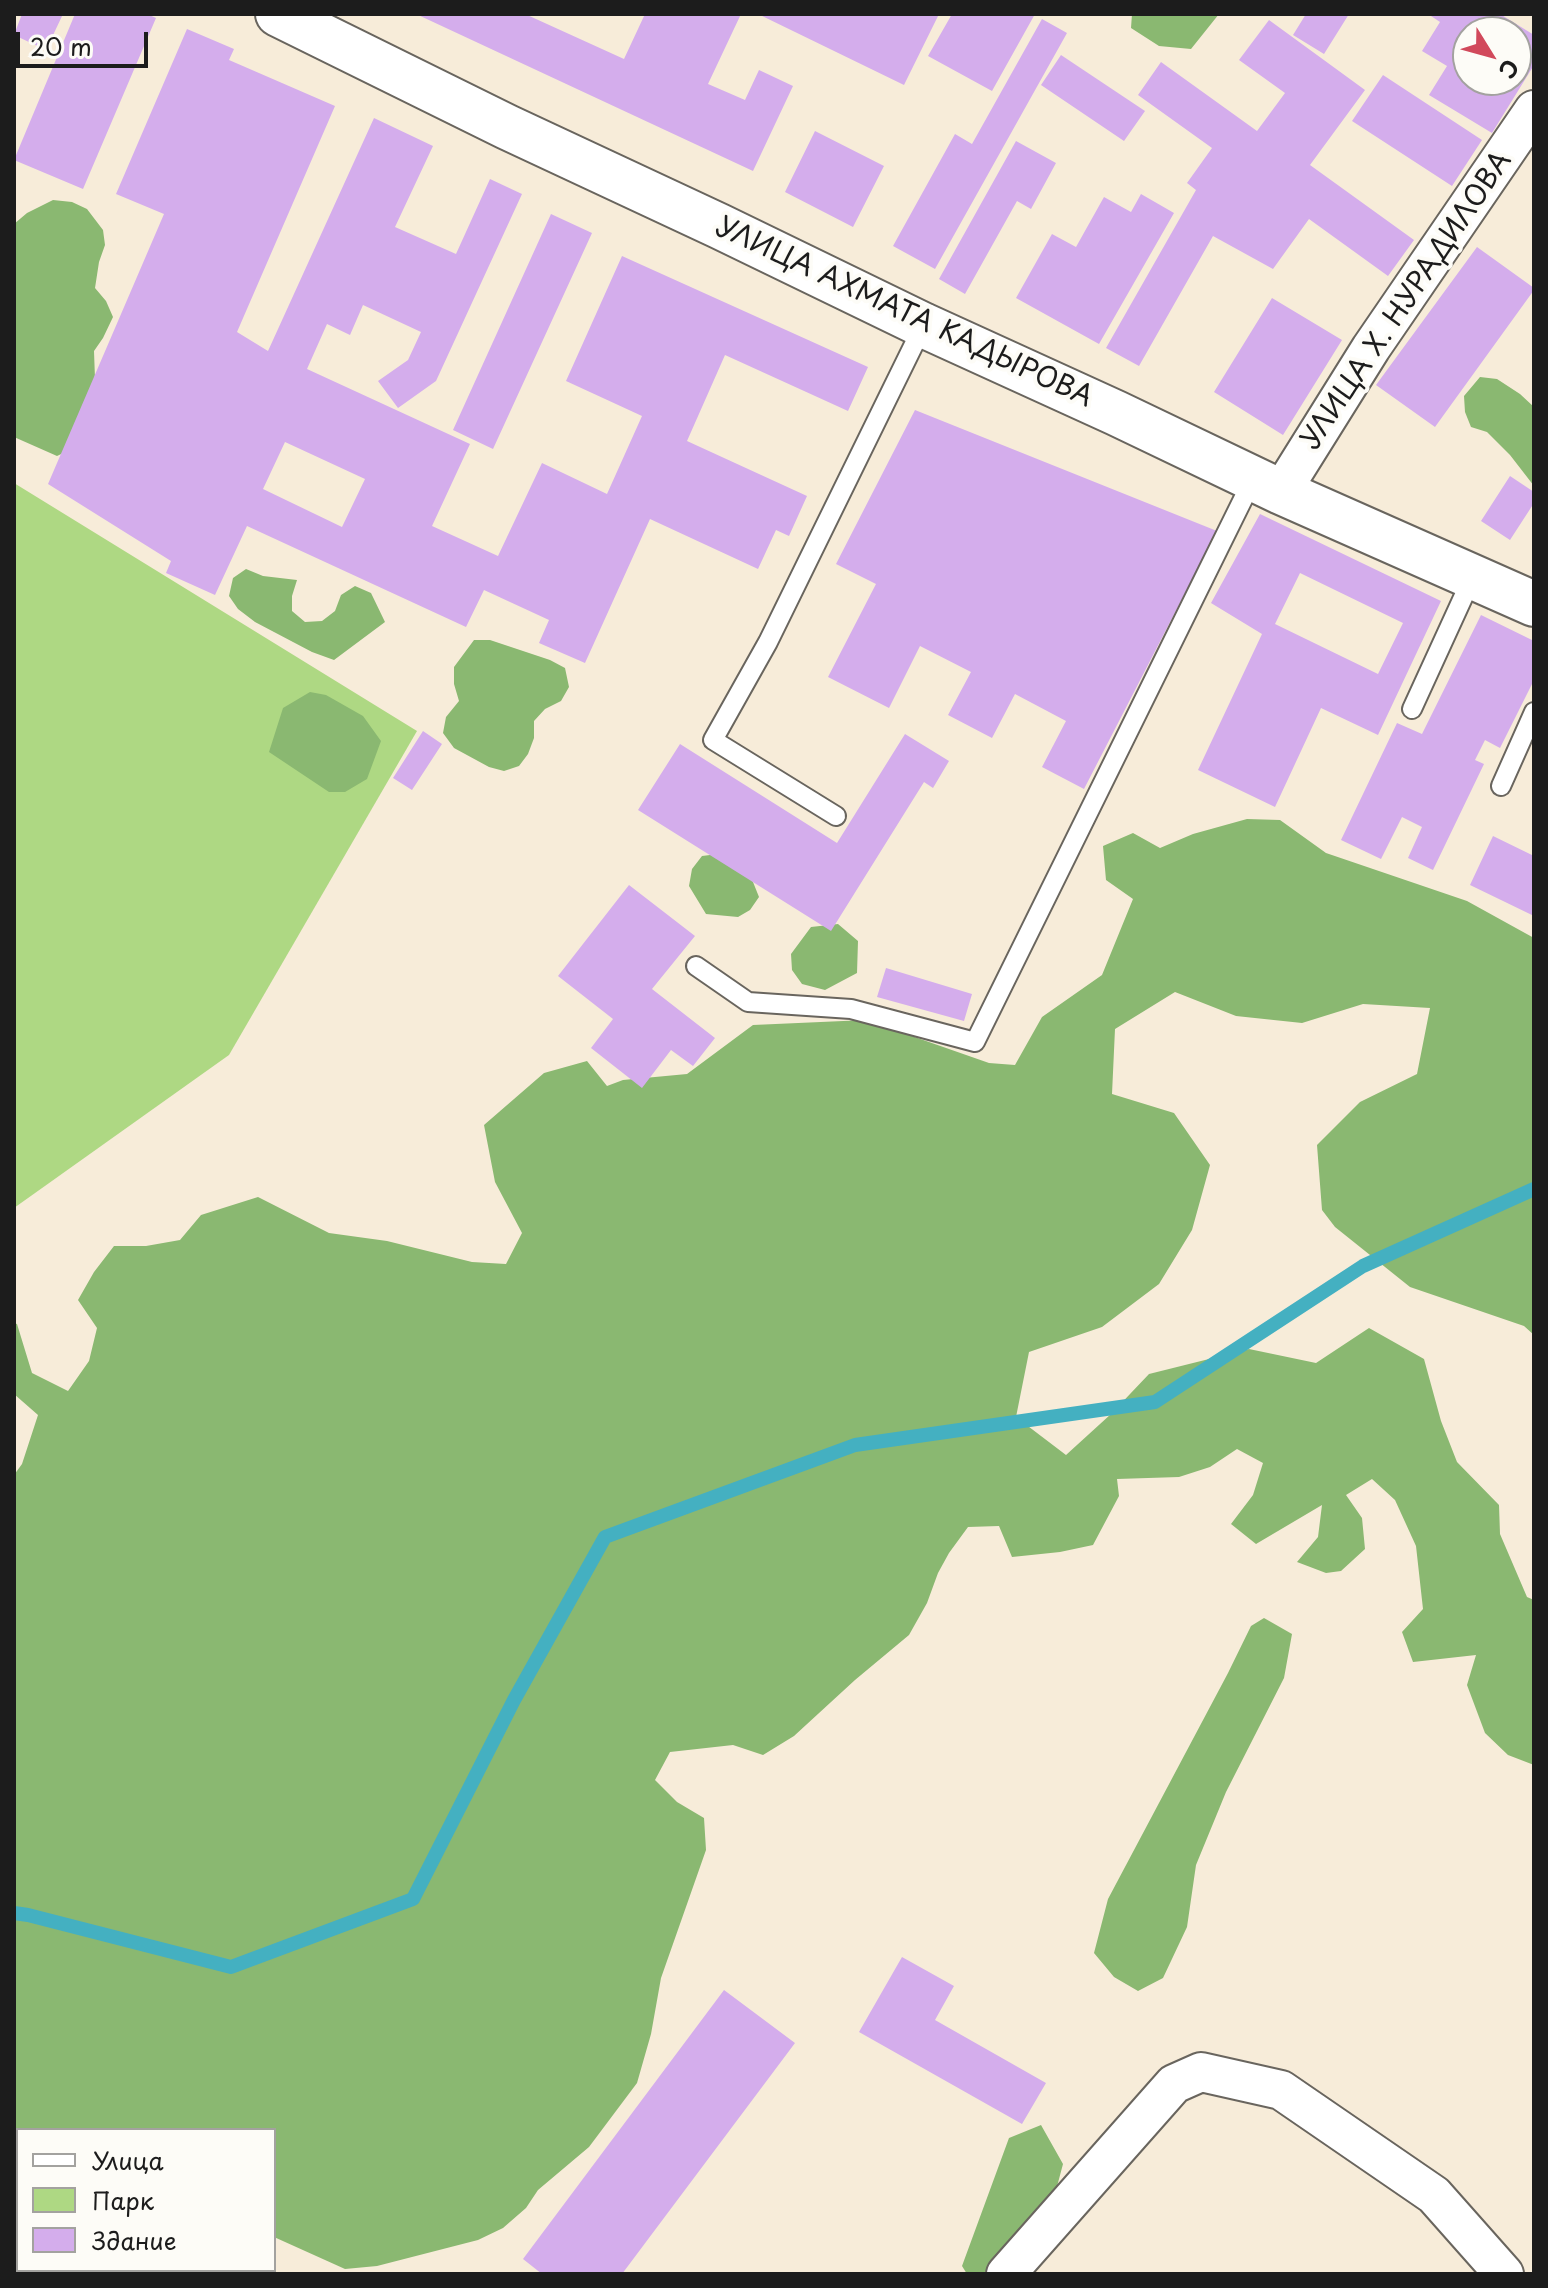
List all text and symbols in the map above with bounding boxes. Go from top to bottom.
scale bar [20,16,152,66]
north arrow [1452,16,1532,96]
text: 20 m [30,28,92,64]
text: С [1492,53,1528,86]
street label: УЛИЦА Х. НУРАДИЛОВА [1295,146,1519,456]
street label: УЛИЦА АХМАТА КАДЫРОВА [710,211,1098,415]
legend [16,2128,276,2272]
text: Улица [92,2142,164,2178]
text: Парк [92,2182,154,2218]
text: Здание [92,2222,177,2258]

